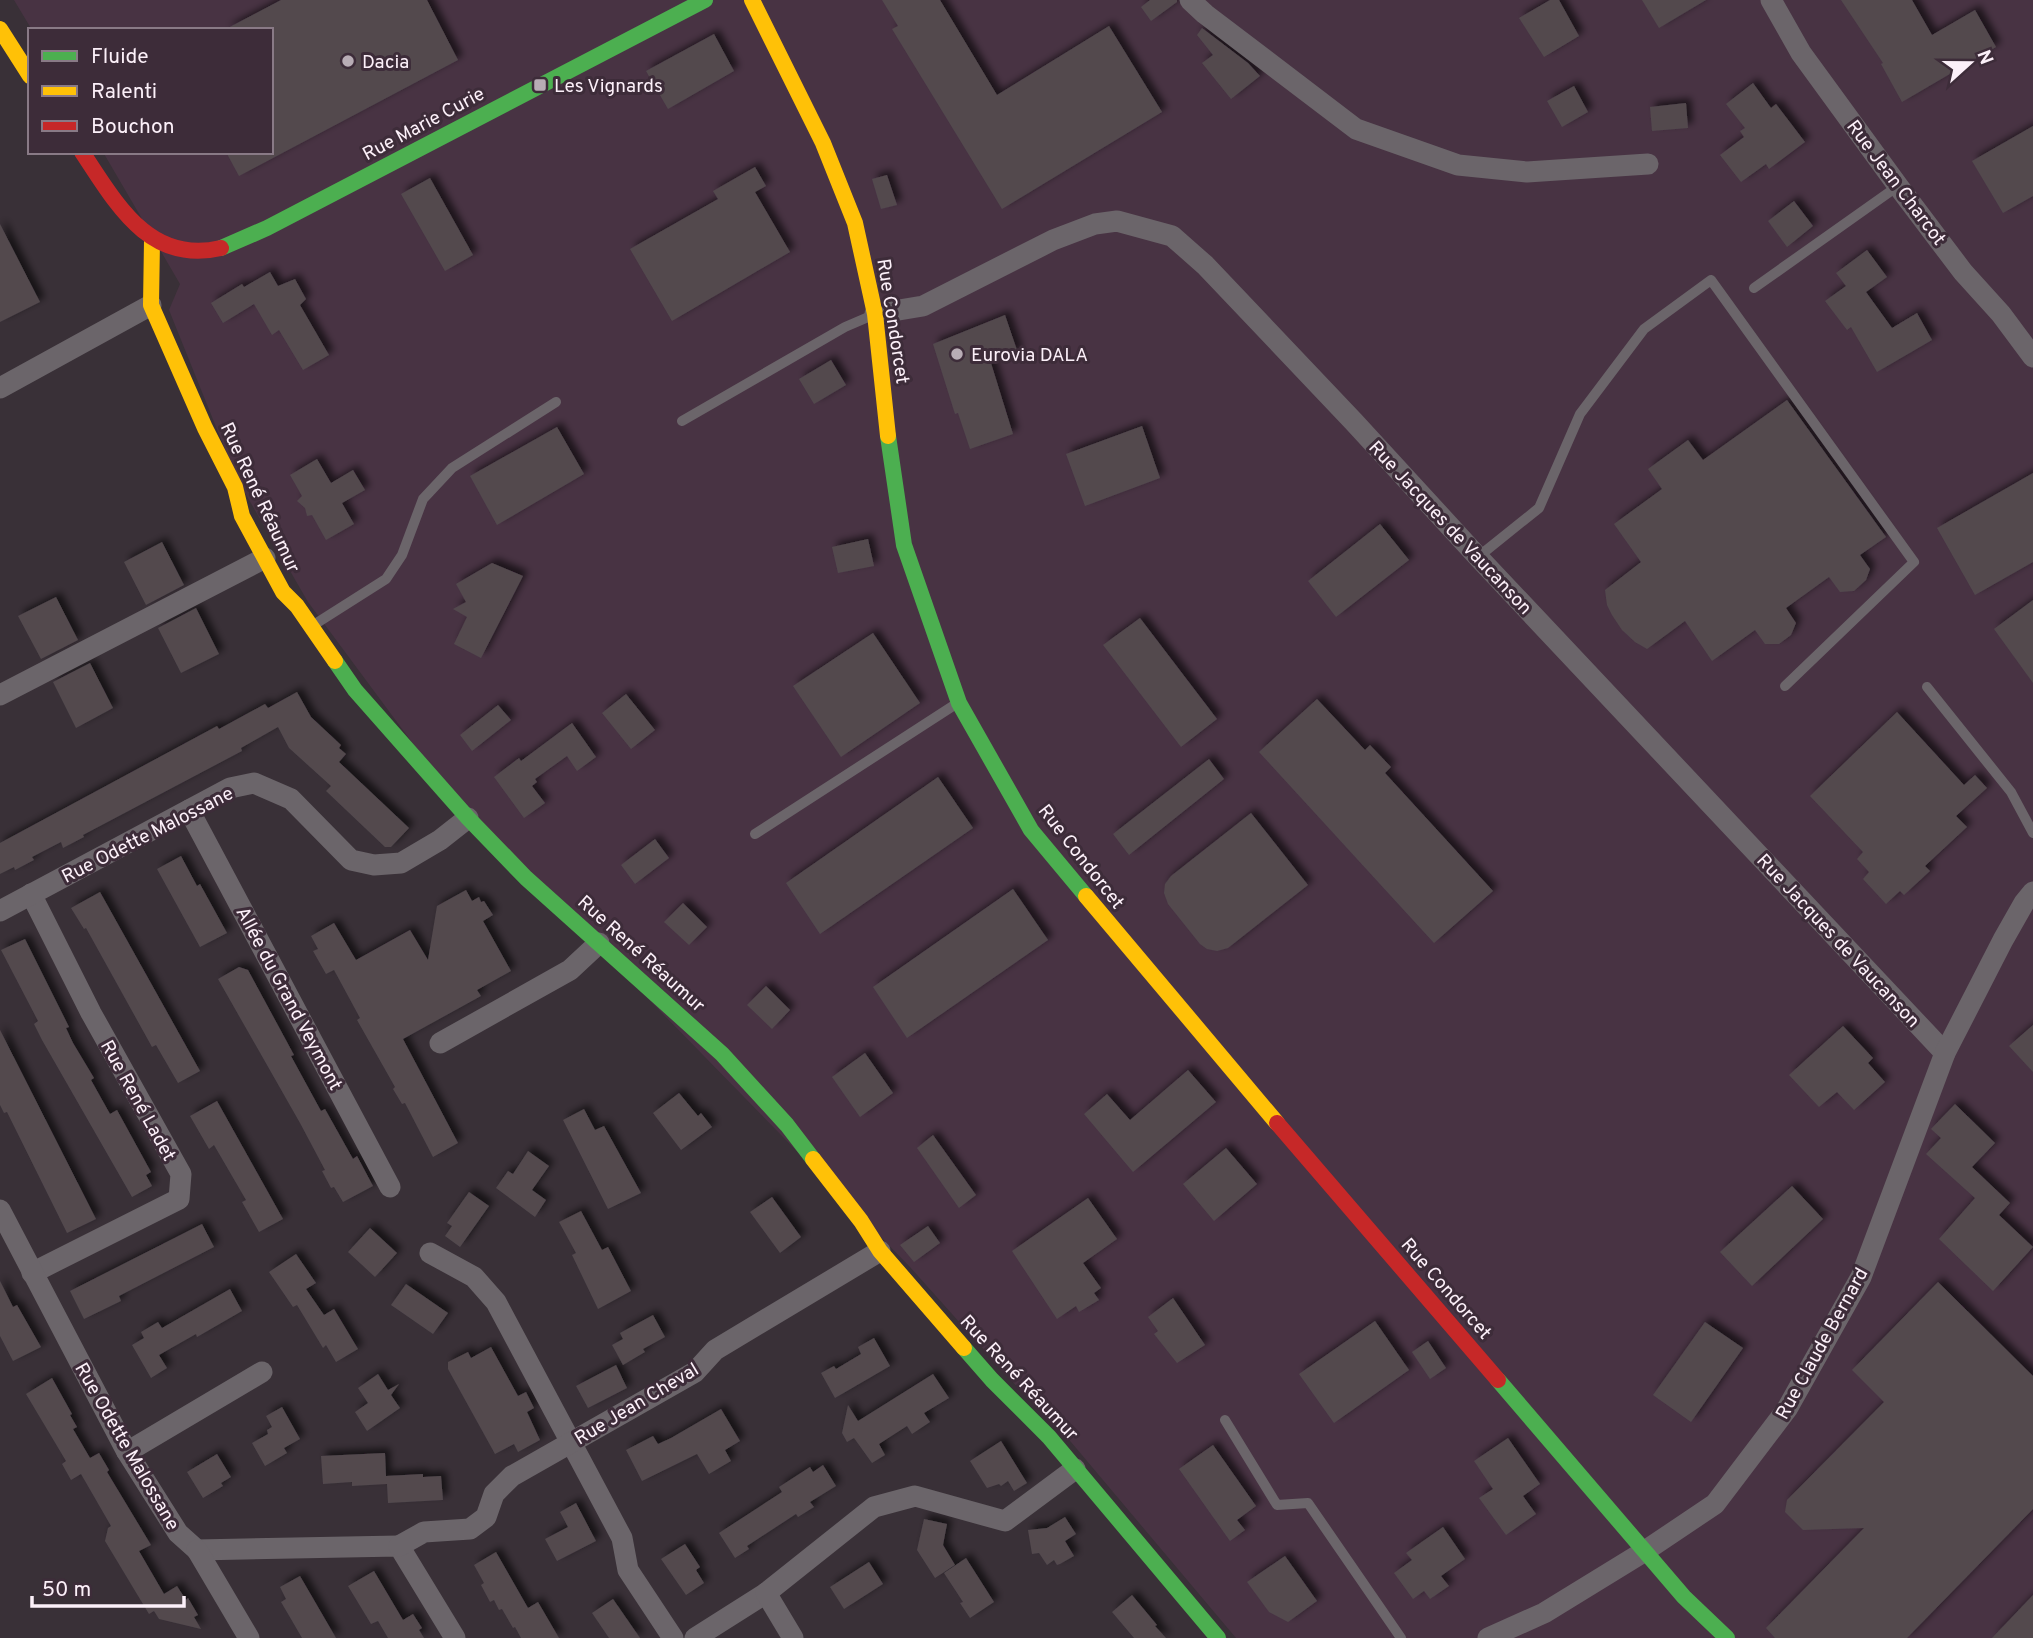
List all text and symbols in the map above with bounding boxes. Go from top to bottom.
legend [28,28,273,154]
north arrow [1935,28,2005,98]
text: Fluide [91,44,149,71]
text: N [1970,47,1998,68]
place label: Dacia [362,51,409,75]
marker: Dacia [340,53,356,69]
place label: Les Vignards [554,75,663,99]
marker: Les Vignards [532,77,548,93]
text: Ralenti [91,79,157,106]
street label: Rue Marie Curie [359,83,489,167]
text: Bouchon [91,114,174,141]
street label: Rue Jean Charcot [1840,116,1950,251]
street label: Rue Condorcet [870,257,914,386]
place label: Eurovia DALA [971,344,1088,368]
marker: Eurovia DALA [949,346,965,362]
street label: Rue René Réaumur [214,419,305,578]
street label: Rue Jacques de Vaucanson [1363,436,1536,620]
street label: Rue Odette Malossane [58,782,238,890]
street label: Rue Condorcet [1032,800,1129,914]
street label: Rue Jacques de Vaucanson [1751,849,1924,1033]
street label: Rue René Réaumur [572,891,710,1018]
street label: Allée du Grand Veymont [230,903,347,1095]
street label: Rue René Ladet [94,1036,180,1166]
street label: Rue Condorcet [1395,1234,1496,1345]
street label: Rue Claude Bernard [1771,1264,1874,1424]
street label: Rue René Réaumur [954,1310,1083,1447]
street label: Rue Jean Cheval [570,1358,704,1451]
street label: Rue Odette Malossane [68,1359,184,1535]
scale bar [32,1564,184,1608]
text: 50 m [42,1577,91,1604]

